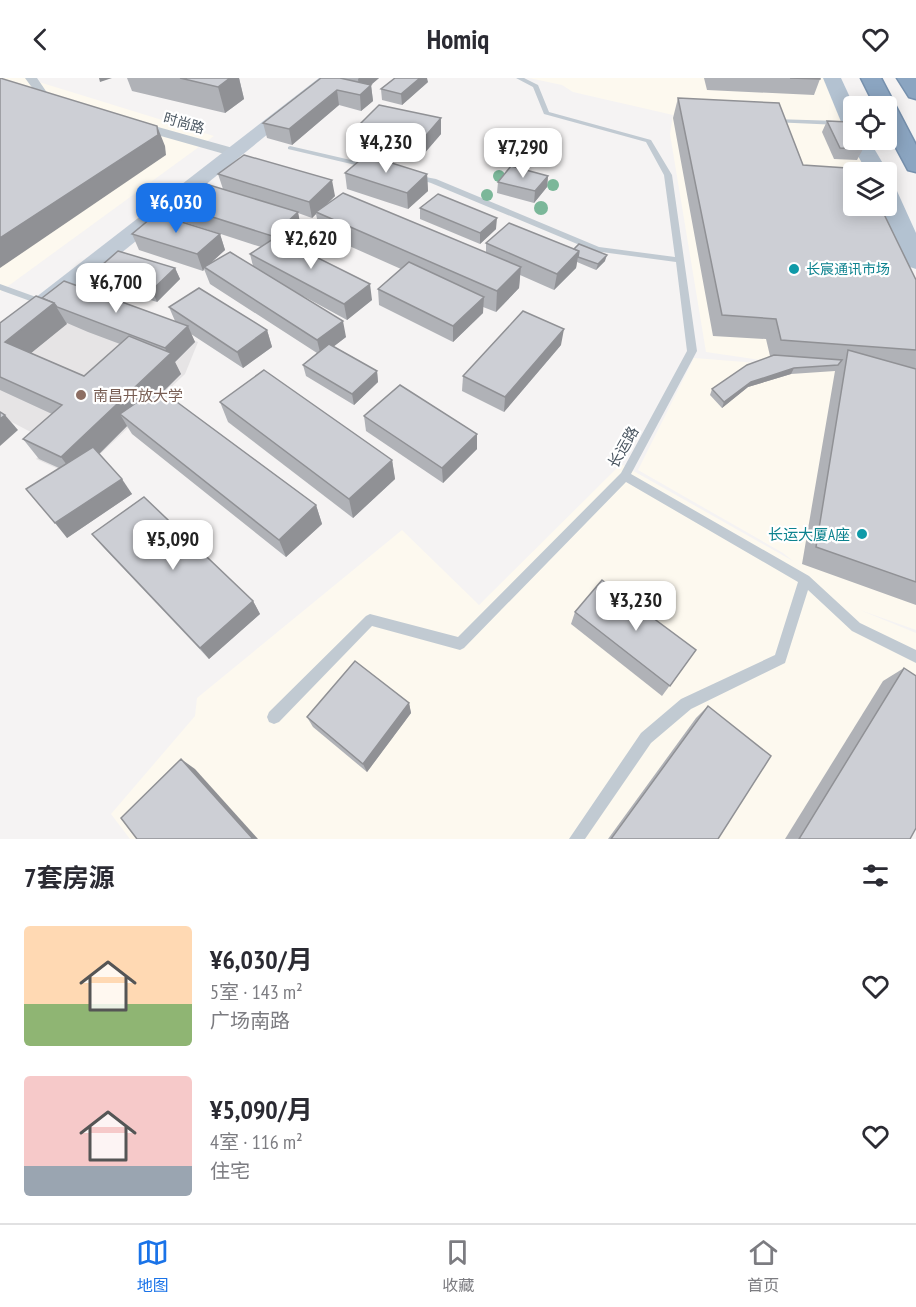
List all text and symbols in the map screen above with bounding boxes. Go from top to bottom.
text: Homiq [427,22,489,56]
icon: back [24,23,57,56]
icon: heart [859,23,892,56]
map controls [843,96,897,216]
button: locate [843,96,897,150]
street label: 时尚路 [161,109,207,137]
pin: ¥4,230 [337,123,435,174]
pin: ¥7,290 [474,128,572,179]
text: ¥4,230 [360,129,412,155]
text: ¥7,290 [498,134,548,160]
button: layers [843,162,897,216]
pin: ¥6,030 [127,183,225,234]
text: ¥6,030 [150,189,202,215]
pin: ¥2,620 [262,219,360,270]
text: ¥2,620 [285,225,337,251]
place label: 长宸通讯市场 [806,260,890,278]
marker: 长宸通讯市场 [787,262,801,276]
pin: ¥6,700 [67,263,165,314]
text: ¥6,700 [90,269,142,295]
place label: 南昌开放大学 [93,386,183,405]
marker: 南昌开放大学 [74,388,88,402]
street label: 长运路 [604,423,642,471]
pin: ¥5,090 [124,520,222,571]
place label: 长运大厦A座 [768,525,850,544]
text: ¥5,090 [147,526,199,552]
marker: 长运大厦A座 [855,527,869,541]
pin: ¥3,230 [587,581,685,632]
text: ¥3,230 [610,587,662,613]
icon: filters [859,859,892,892]
text: 7套房源 [24,861,114,894]
text: ¥6,030/月 [210,943,313,976]
icon: home [72,950,144,1022]
icon: heart [859,970,892,1003]
text: 5室 · 143 m² [210,979,303,1005]
text: 广场南路 [210,1008,290,1034]
text: ¥5,090/月 [210,1093,313,1126]
icon: home [72,1100,144,1172]
icon: heart [859,1120,892,1153]
text: 4室 · 116 m² [210,1129,303,1155]
text: 住宅 [210,1158,250,1184]
tab: 地图 [136,1236,169,1296]
tab: 收藏 [441,1236,474,1296]
tab: 首页 [747,1236,780,1296]

